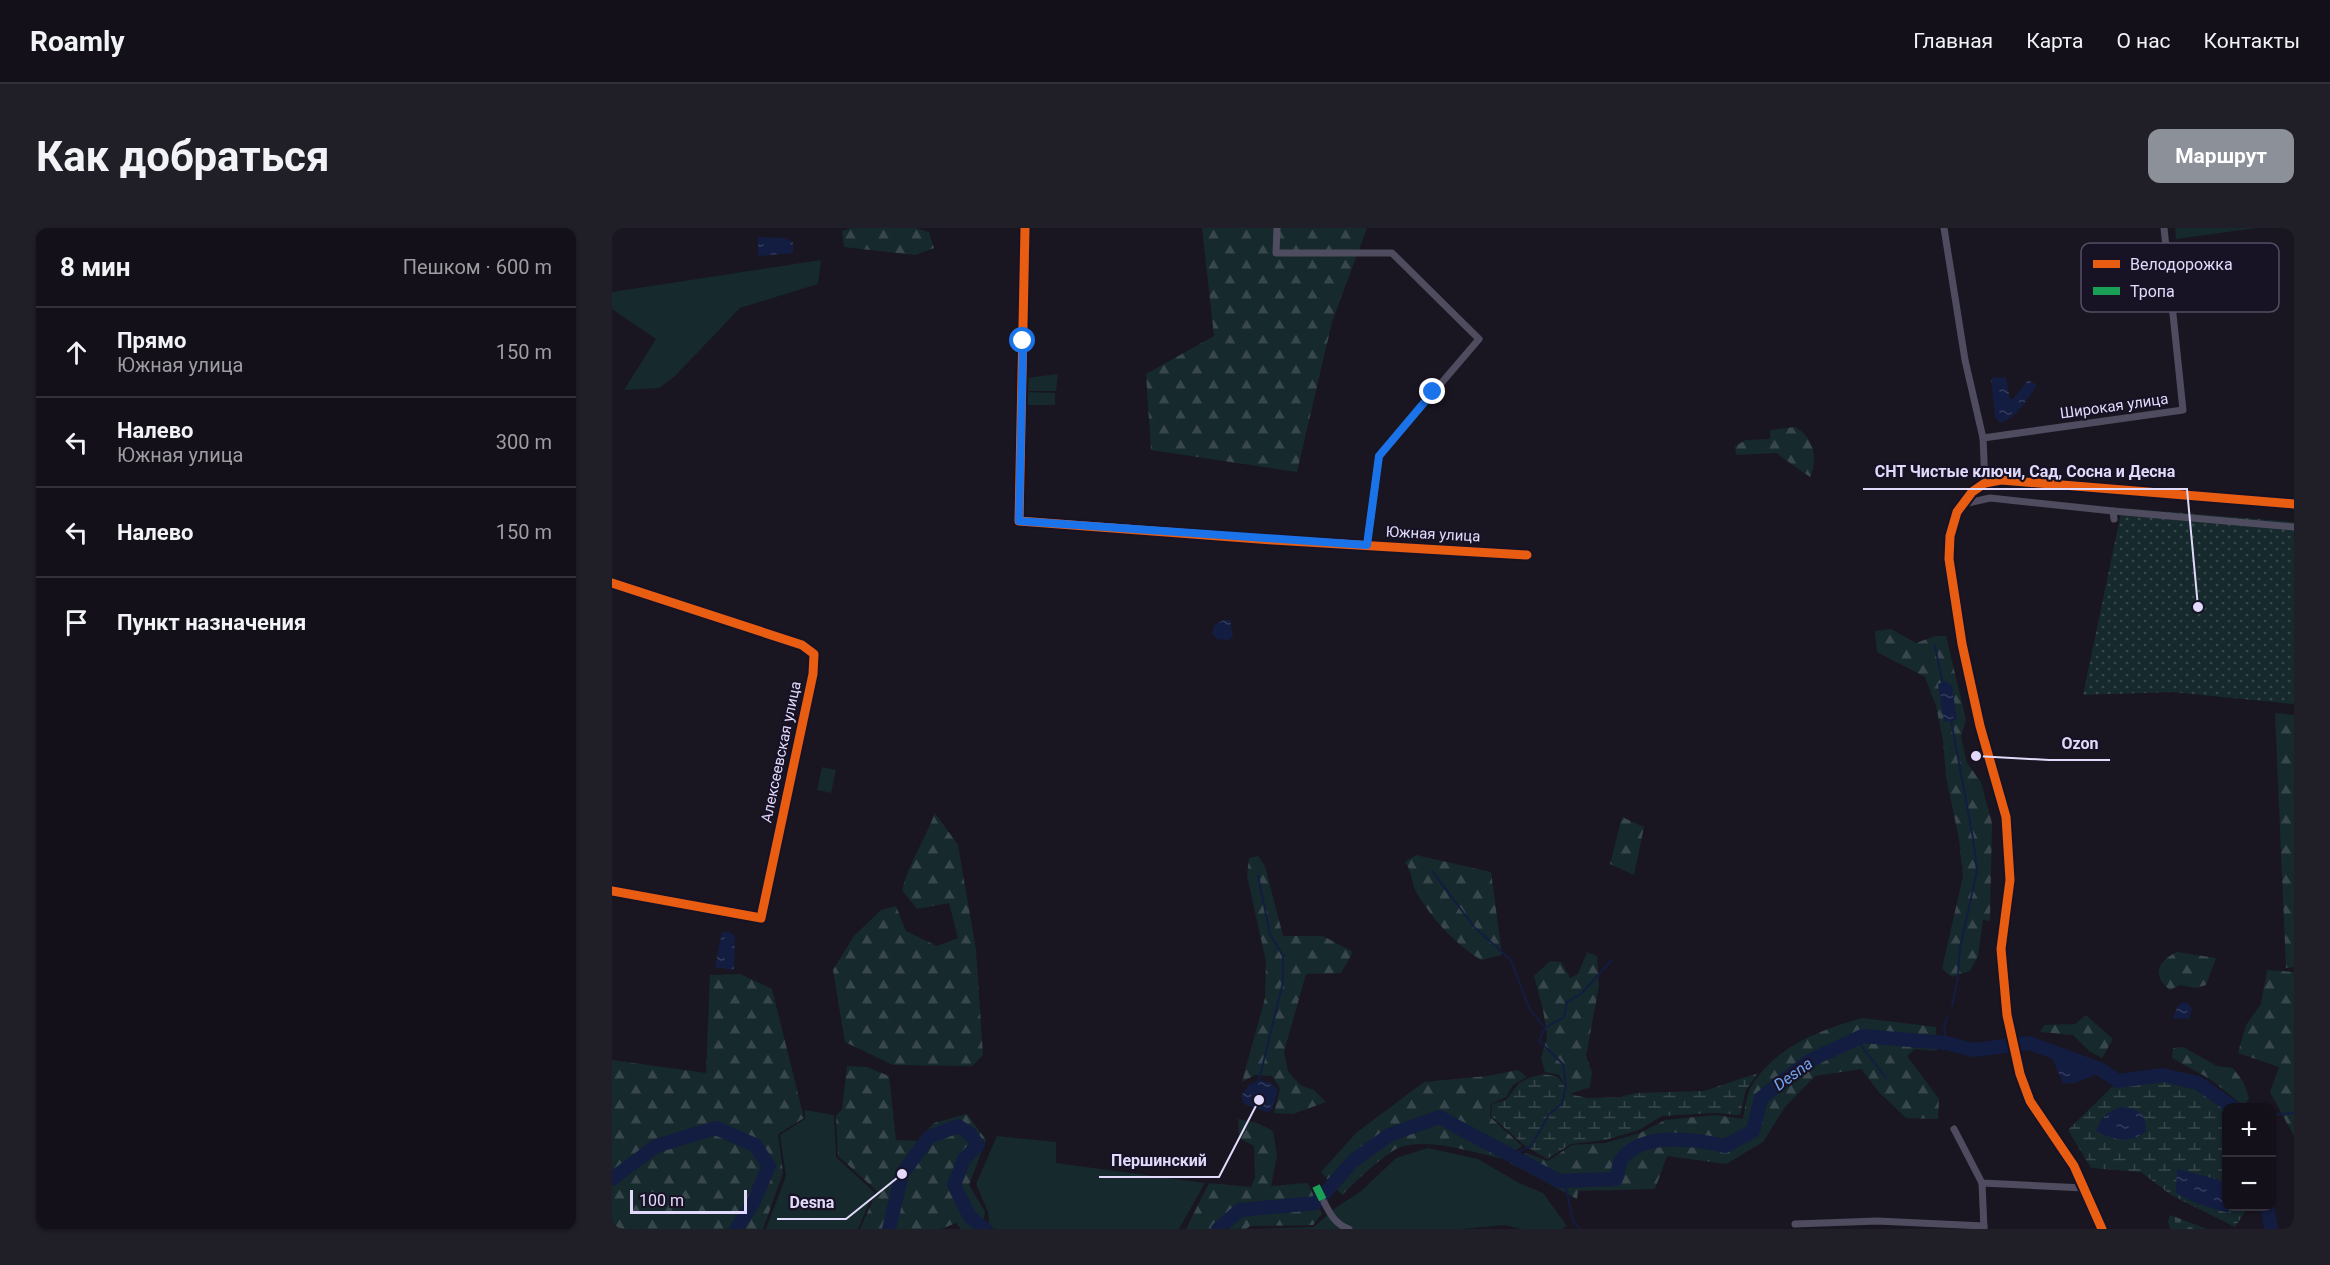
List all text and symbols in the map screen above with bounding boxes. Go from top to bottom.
text: Roamly [30,25,125,58]
text: Главная [1913,29,1993,53]
text: Карта [2026,29,2083,53]
text: О нас [2116,29,2171,53]
text: Контакты [2204,29,2300,53]
button: Маршрут [2148,129,2294,183]
text: Как добраться [36,132,330,181]
legend [2081,243,2279,312]
text: 8 мин [60,252,131,282]
text: Пешком · 600 m [403,255,552,279]
text: Велодорожка [2130,255,2233,274]
text: Тропа [2130,282,2175,301]
route start [1009,327,1035,353]
text: Прямо [117,328,186,353]
icon: ahead [60,336,93,369]
text: 150 m [496,340,552,364]
text: Южная улица [117,353,243,377]
route end [1419,378,1445,404]
street label: Широкая улица [2059,389,2169,423]
text: Налево [117,418,194,443]
icon: left [60,426,93,459]
text: 300 m [496,430,552,454]
text: Южная улица [117,443,243,467]
callout: СНТ Чистые ключи, Сад, Сосна и Десна [1863,455,2187,489]
text: СНТ Чистые ключи, Сад, Сосна и Десна [1875,462,2176,481]
icon: left [60,516,93,549]
text: Налево [117,520,194,545]
text: 150 m [496,520,552,544]
street label: Южная улица [1385,523,1481,545]
icon: arrive [60,606,93,639]
text: Пункт назначения [117,610,306,635]
street label: Алексеевская улица [757,680,805,824]
callout: Ozon [2049,726,2110,760]
text: Ozon [2061,734,2099,753]
water label: Desna [1770,1054,1816,1094]
map controls [2222,1103,2276,1211]
button: + [2222,1103,2276,1157]
callout: Першинский [1099,1143,1219,1177]
text: Першинский [1111,1151,1207,1170]
button: − [2222,1157,2276,1211]
callout: Desna [777,1185,846,1219]
scale bar [630,1187,747,1214]
text: 100 m [639,1191,684,1210]
text: Desna [790,1193,835,1212]

